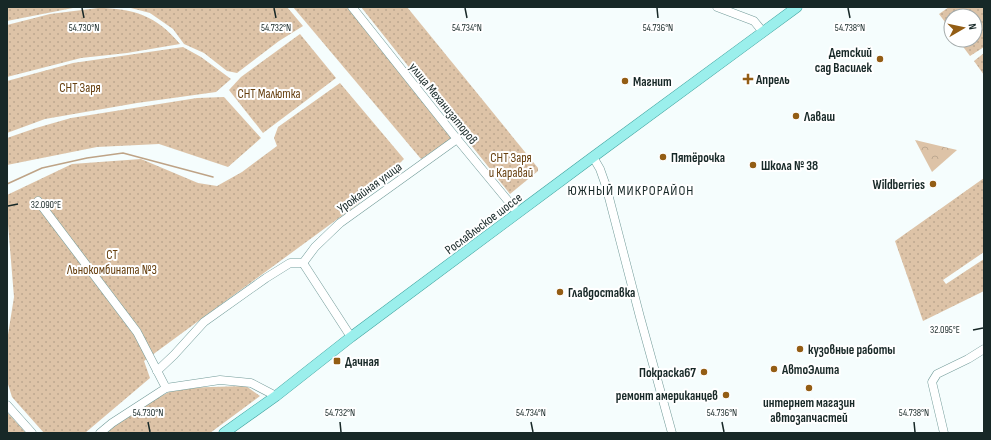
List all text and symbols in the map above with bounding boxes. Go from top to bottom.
north arrow [943,8,983,48]
text: 54.730°N [69,22,99,34]
text: 54.732°N [261,22,291,34]
text: 54.734°N [452,22,482,34]
text: 54.736°N [643,22,673,34]
text: 54.738°N [835,22,865,34]
text: N [966,23,979,31]
place label: Детский сад Василек [815,45,873,76]
marker: Детский сад Василек [875,54,885,64]
street label: улица Механизаторов [405,60,481,148]
place label: Апрель [755,72,790,88]
place label: Магнит [633,74,672,90]
marker: Апрель [743,74,753,84]
marker: Магнит [620,76,630,86]
park label: СНТ Заря [59,80,101,96]
park label: СНТ Малютка [237,86,301,102]
place label: Лаваш [803,109,836,125]
marker: Лаваш [791,111,801,121]
park label: СНТ Заря и Каравай [489,150,533,181]
place label: Пятёрочка [671,150,725,166]
marker: Пятёрочка [658,152,668,162]
place label: Школа № 38 [761,158,818,174]
street label: Урожайная улица [334,159,405,217]
marker: Школа № 38 [748,160,758,170]
place label: Wildberries [873,177,925,193]
marker: Wildberries [928,179,938,189]
district label: ЮЖНЫЙ МИКРОРАЙОН [568,182,694,199]
street label: Рославльское шоссе [442,190,525,258]
text: 32.090°E [31,199,61,211]
park label: СТ Льнокомбината №3 [66,247,157,278]
place label: Главдоставка [568,285,635,301]
marker: Главдоставка [555,287,565,297]
text: 32.095°E [930,324,960,336]
place label: кузовные работы [808,342,895,358]
marker: кузовные работы [795,344,805,354]
place label: Дачная [345,354,379,370]
marker: Дачная [332,356,342,366]
place label: АвтоЭлита [781,362,839,378]
marker: АвтоЭлита [769,364,779,374]
place label: Покраска67 [639,365,696,381]
marker: Покраска67 [699,367,709,377]
marker: интернет магазин автозапчастей [804,383,814,393]
place label: ремонт американцев [616,388,718,404]
marker: ремонт американцев [721,390,731,400]
place label: интернет магазин автозапчастей [763,395,855,426]
text: 54.730°N [133,407,163,419]
text: 54.732°N [325,407,355,419]
text: 54.734°N [516,407,546,419]
text: 54.736°N [707,407,737,419]
text: 54.738°N [899,407,929,419]

